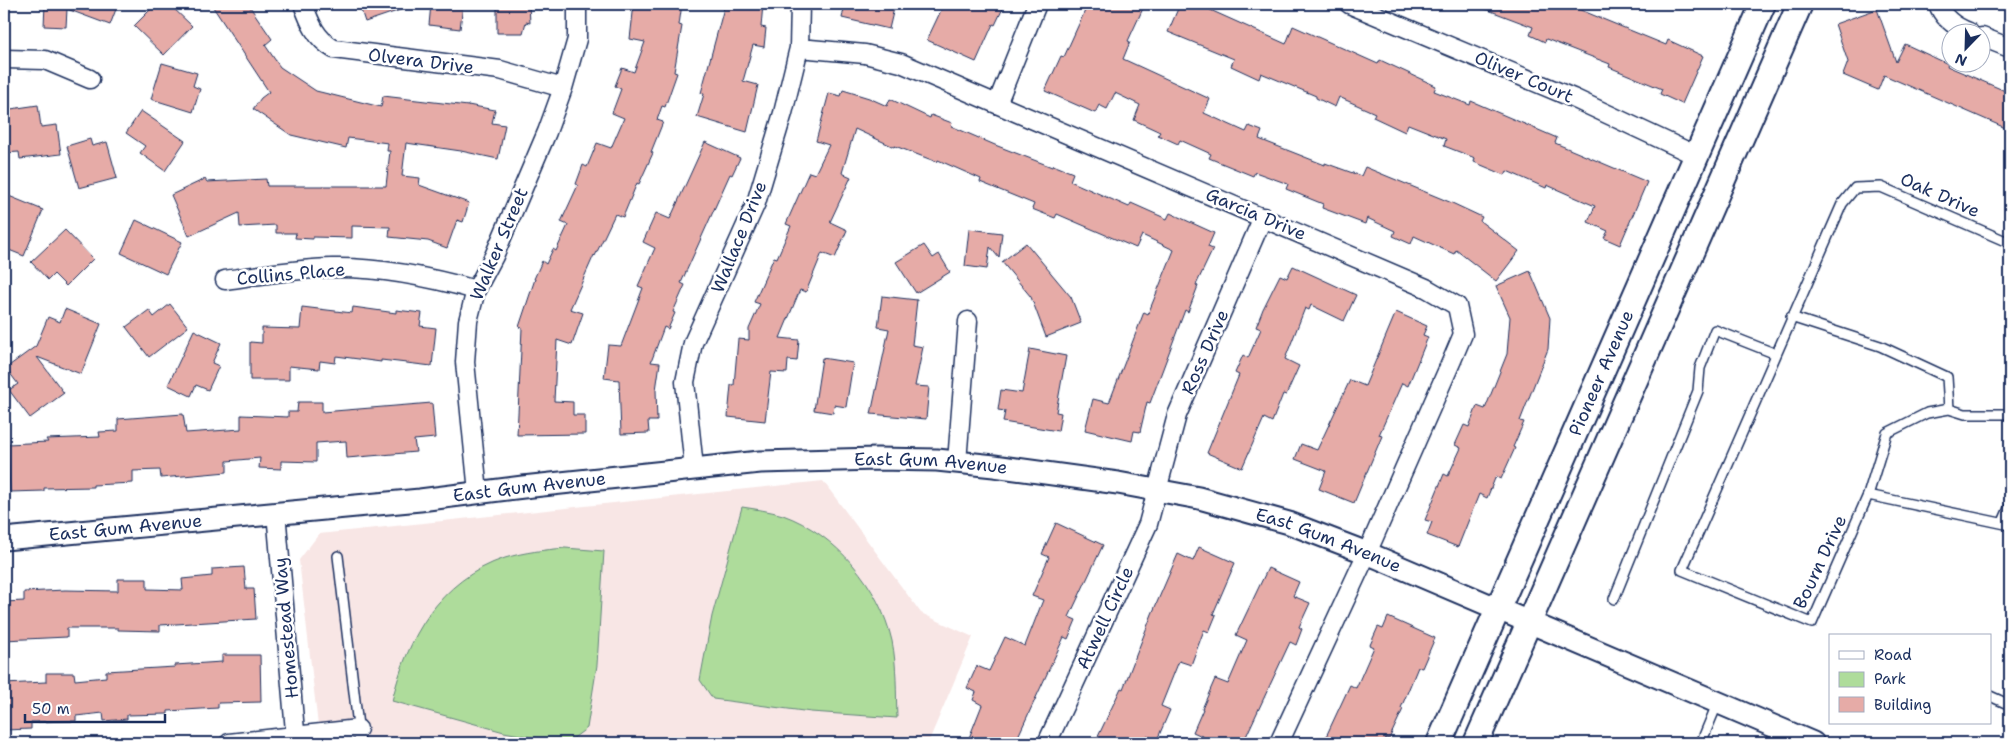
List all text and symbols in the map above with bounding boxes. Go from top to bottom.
north arrow [1942,22,1992,72]
street label: Olvera Drive [367,43,475,79]
street label: Oliver Court [1471,45,1577,109]
text: N [1952,50,1970,70]
street label: Oak Drive [1896,167,1984,223]
street label: Wallace Drive [706,177,772,297]
street label: Garcia Drive [1202,182,1310,246]
street label: Walker Street [464,184,534,304]
street label: Collins Place [236,257,346,291]
street label: Ross Drive [1176,306,1234,398]
street label: Pioneer Avenue [1563,306,1639,440]
street label: East Gum Avenue [854,447,1009,480]
street label: East Gum Avenue [452,466,607,508]
street label: East Gum Avenue [1253,502,1405,578]
street label: East Gum Avenue [48,508,203,547]
street label: Bourn Drive [1788,511,1852,613]
street label: Homestead Way [268,556,304,700]
street label: Atwell Circle [1071,563,1139,673]
legend [1829,634,1992,724]
text: Road [1874,645,1912,665]
text: Park [1874,669,1906,689]
scale bar [25,692,165,724]
text: Building [1874,695,1931,715]
text: 50 m [32,699,70,719]

